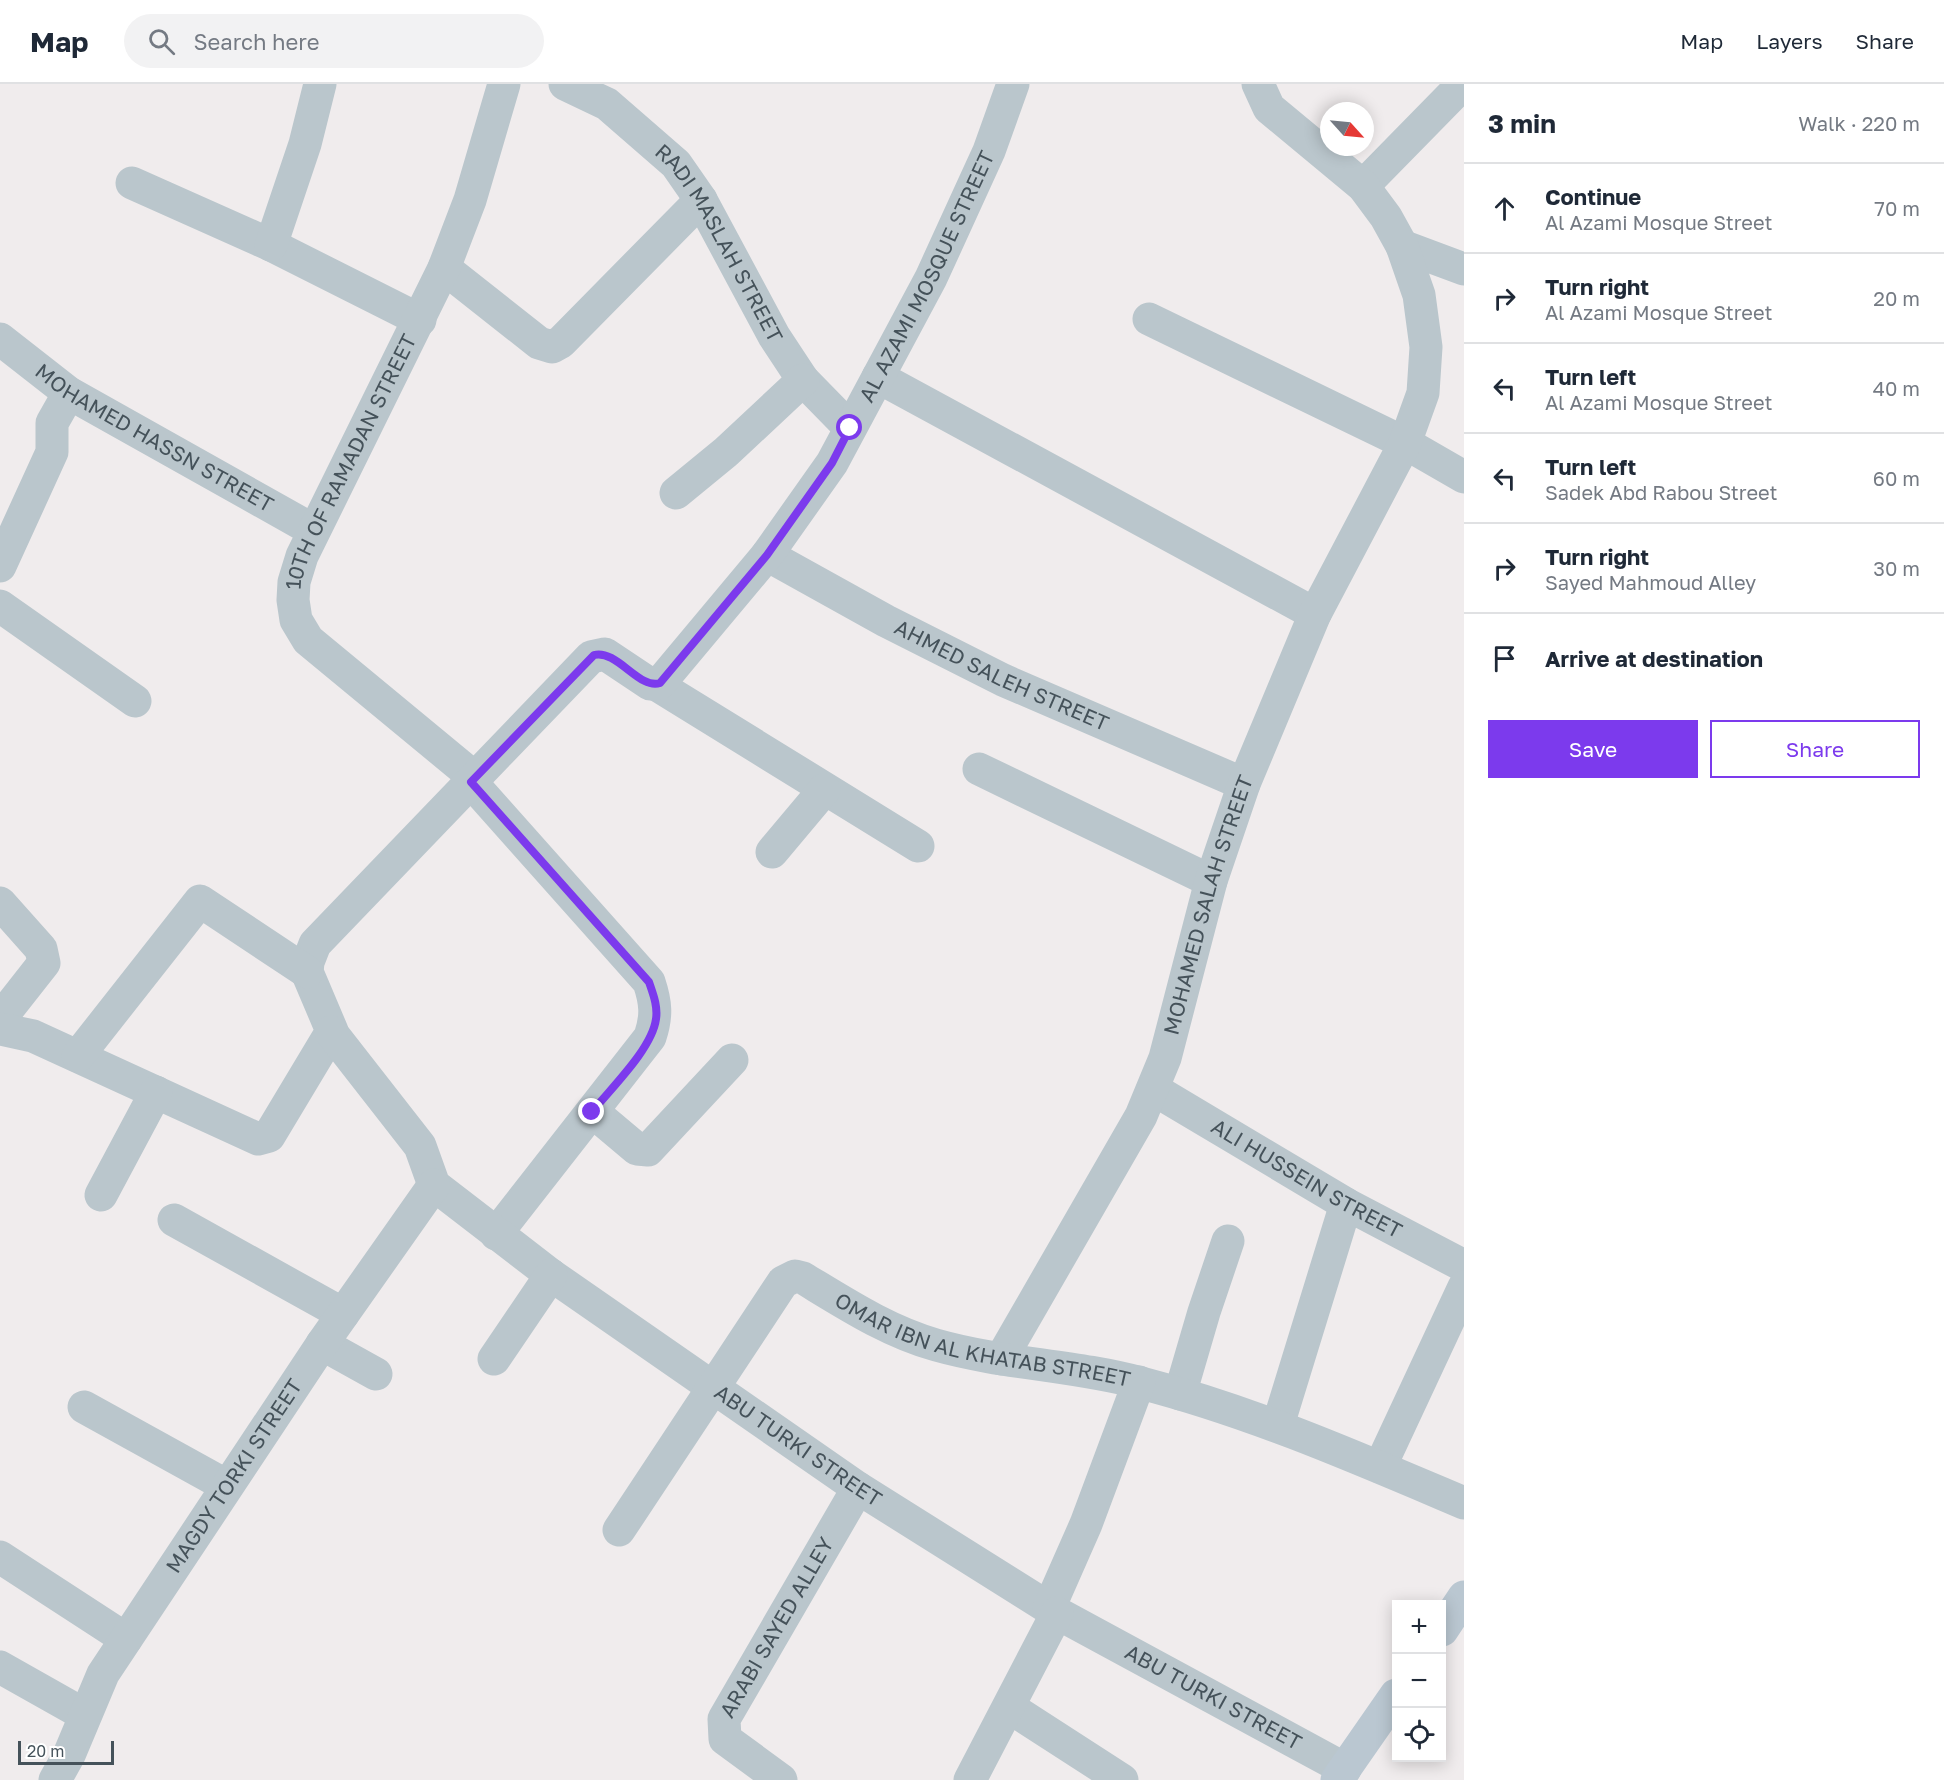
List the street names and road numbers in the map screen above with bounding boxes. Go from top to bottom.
street label: RADI MASLAH STREET [650,138,789,347]
street label: AL AZAMI MOSQUE STREET [853,146,999,406]
street label: 10TH OF RAMADAN STREET [280,329,421,590]
street label: MOHAMED HASSN STREET [30,358,278,517]
street label: AHMED SALEH STREET [891,614,1113,736]
street label: MOHAMED SALAH STREET [1158,771,1258,1038]
street label: ALI HUSSEIN STREET [1207,1113,1407,1243]
street label: OMAR IBN AL KHATAB STREET [830,1286,1133,1392]
street label: MAGDY TORKI STREET [160,1374,307,1578]
street label: ABU TURKI STREET [710,1378,887,1512]
street label: ARABI SAYED ALLEY [714,1532,839,1722]
street label: ABU TURKI STREET [1121,1638,1307,1755]

